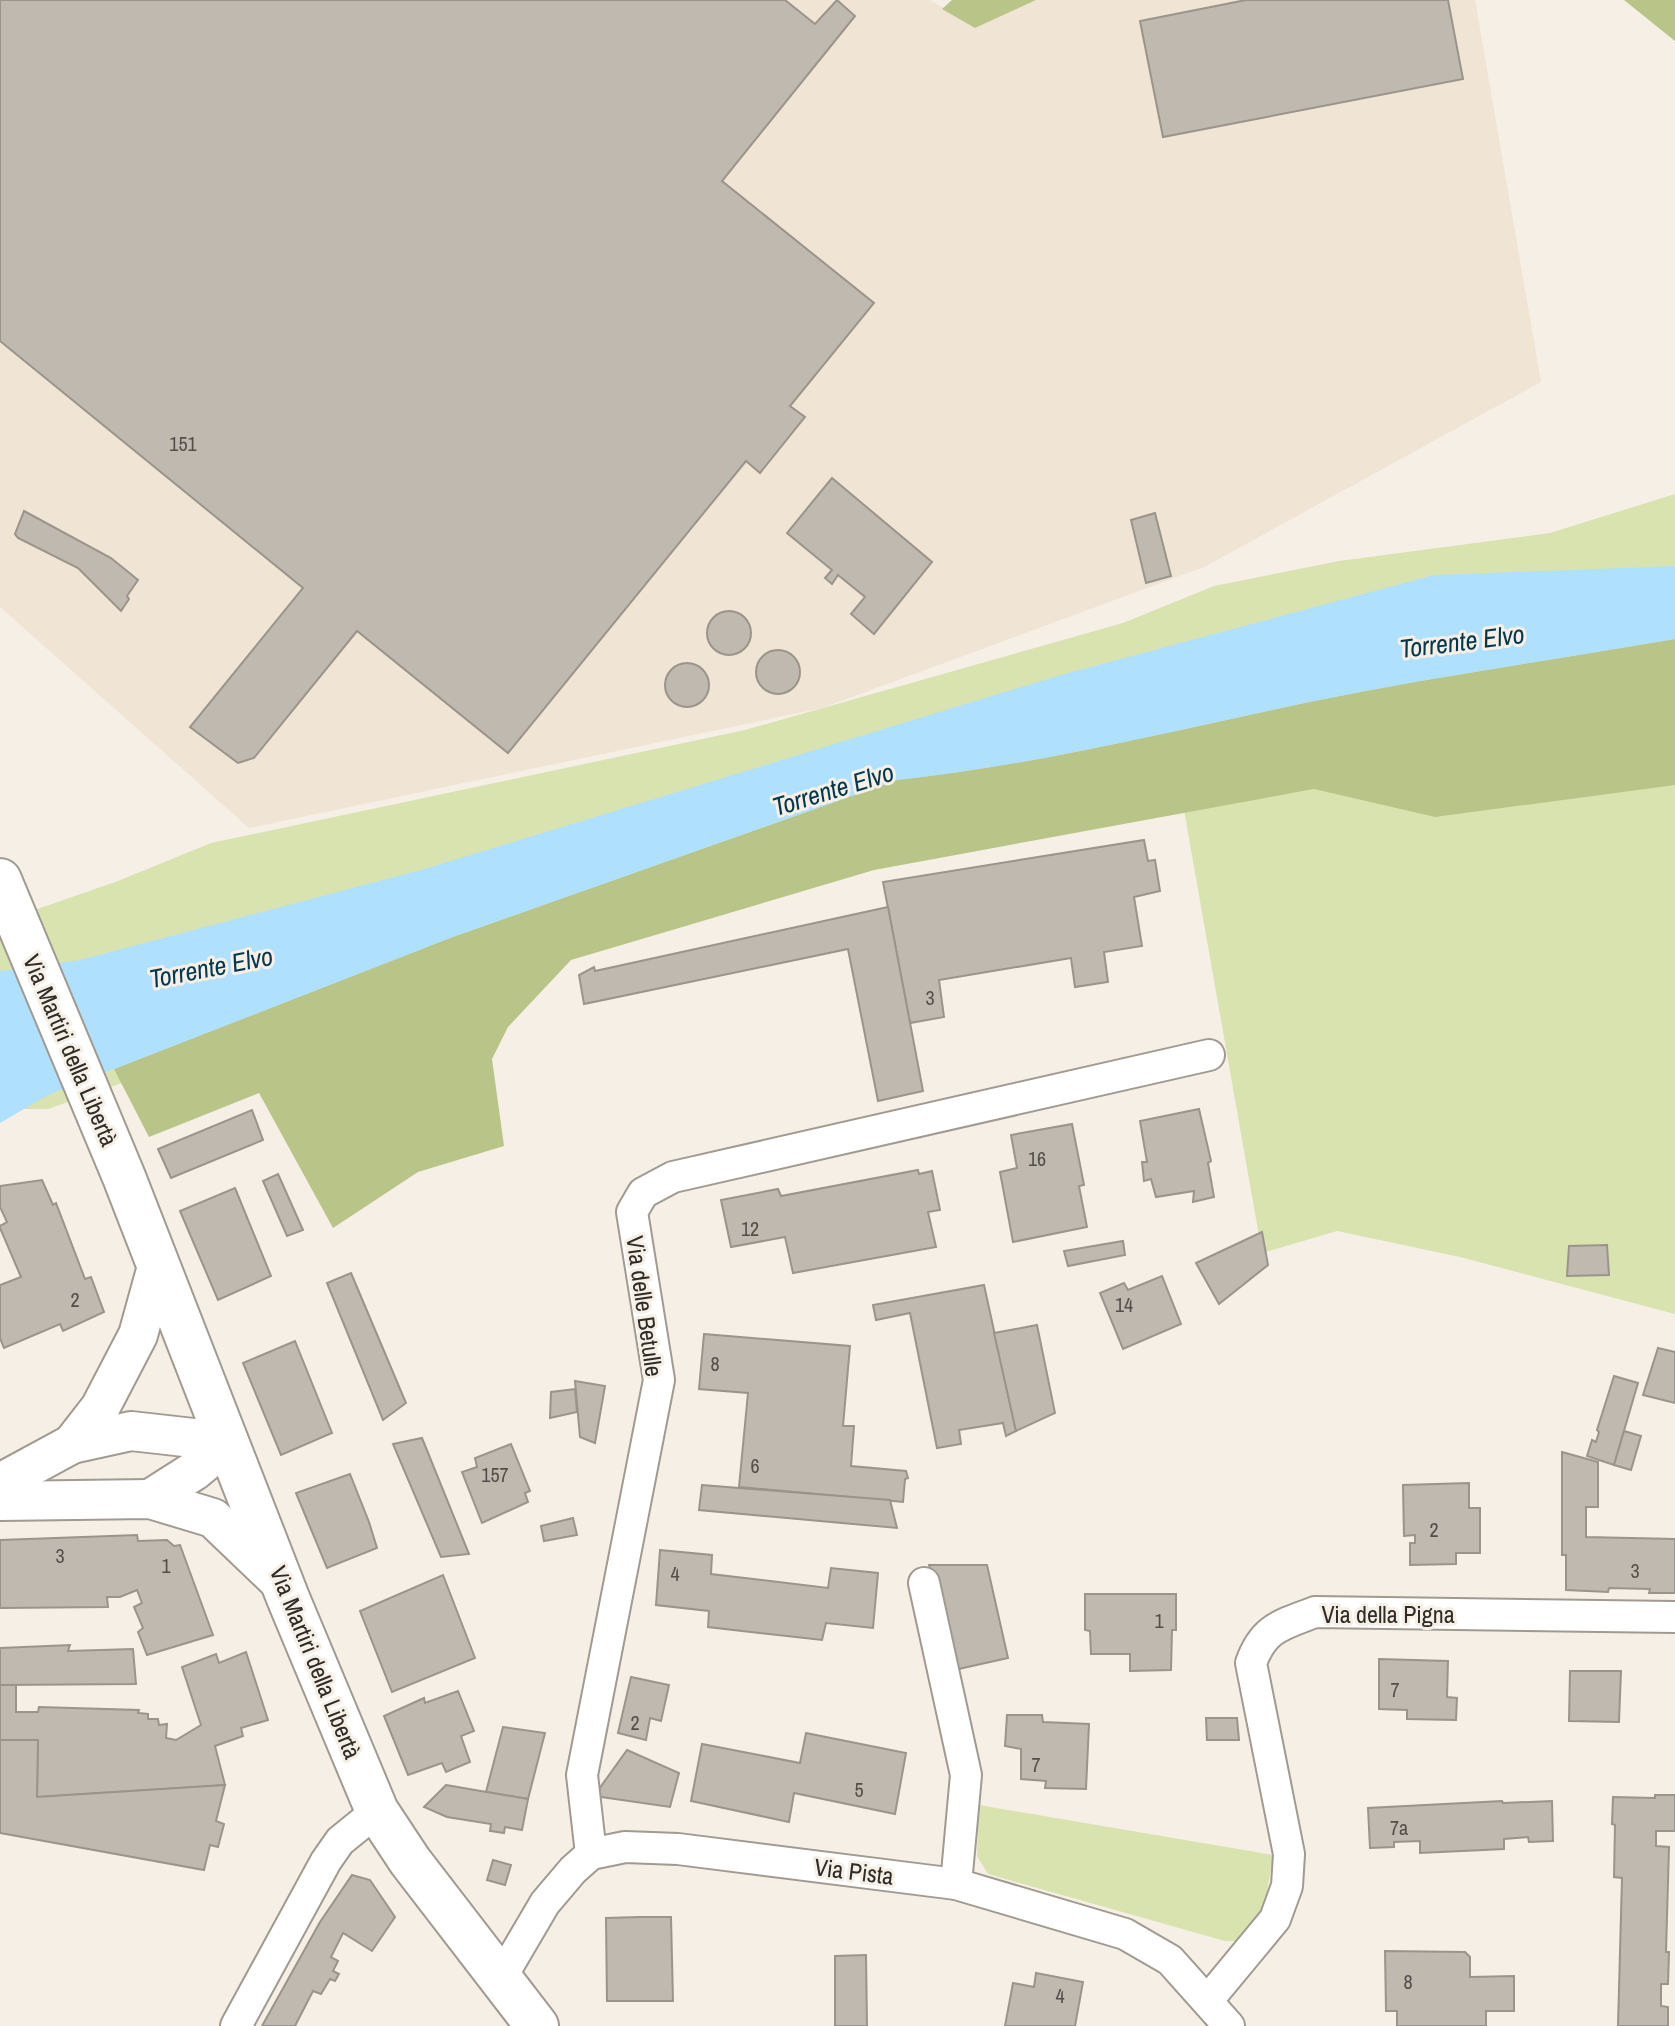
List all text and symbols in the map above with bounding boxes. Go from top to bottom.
house number: 151 [169,430,197,457]
water label: Torrente Elvo [1398,616,1526,666]
water label: Torrente Elvo [768,754,898,824]
water label: Torrente Elvo [146,938,276,996]
street label: Via Martiri della Libertà [16,949,126,1151]
house number: 3 [925,984,935,1011]
house number: 16 [1028,1145,1046,1172]
house number: 12 [741,1215,759,1242]
street label: Via delle Betulle [619,1234,671,1378]
house number: 2 [70,1286,80,1313]
house number: 14 [1115,1291,1133,1318]
house number: 8 [710,1350,720,1377]
house number: 6 [750,1452,760,1479]
house number: 157 [481,1461,509,1488]
house number: 2 [1429,1516,1439,1543]
house number: 3 [55,1542,65,1569]
house number: 1 [161,1552,171,1579]
house number: 3 [1630,1557,1640,1584]
house number: 4 [670,1560,680,1587]
street label: Via Martiri della Libertà [263,1561,369,1763]
street label: Via della Pigna [1321,1598,1455,1630]
house number: 1 [1154,1607,1164,1634]
house number: 7 [1390,1676,1400,1703]
house number: 2 [630,1709,640,1736]
house number: 7 [1031,1751,1041,1778]
house number: 5 [854,1776,864,1803]
house number: 7a [1390,1814,1408,1841]
street label: Via Pista [813,1850,895,1892]
house number: 8 [1403,1968,1413,1995]
house number: 4 [1055,1982,1065,2009]

